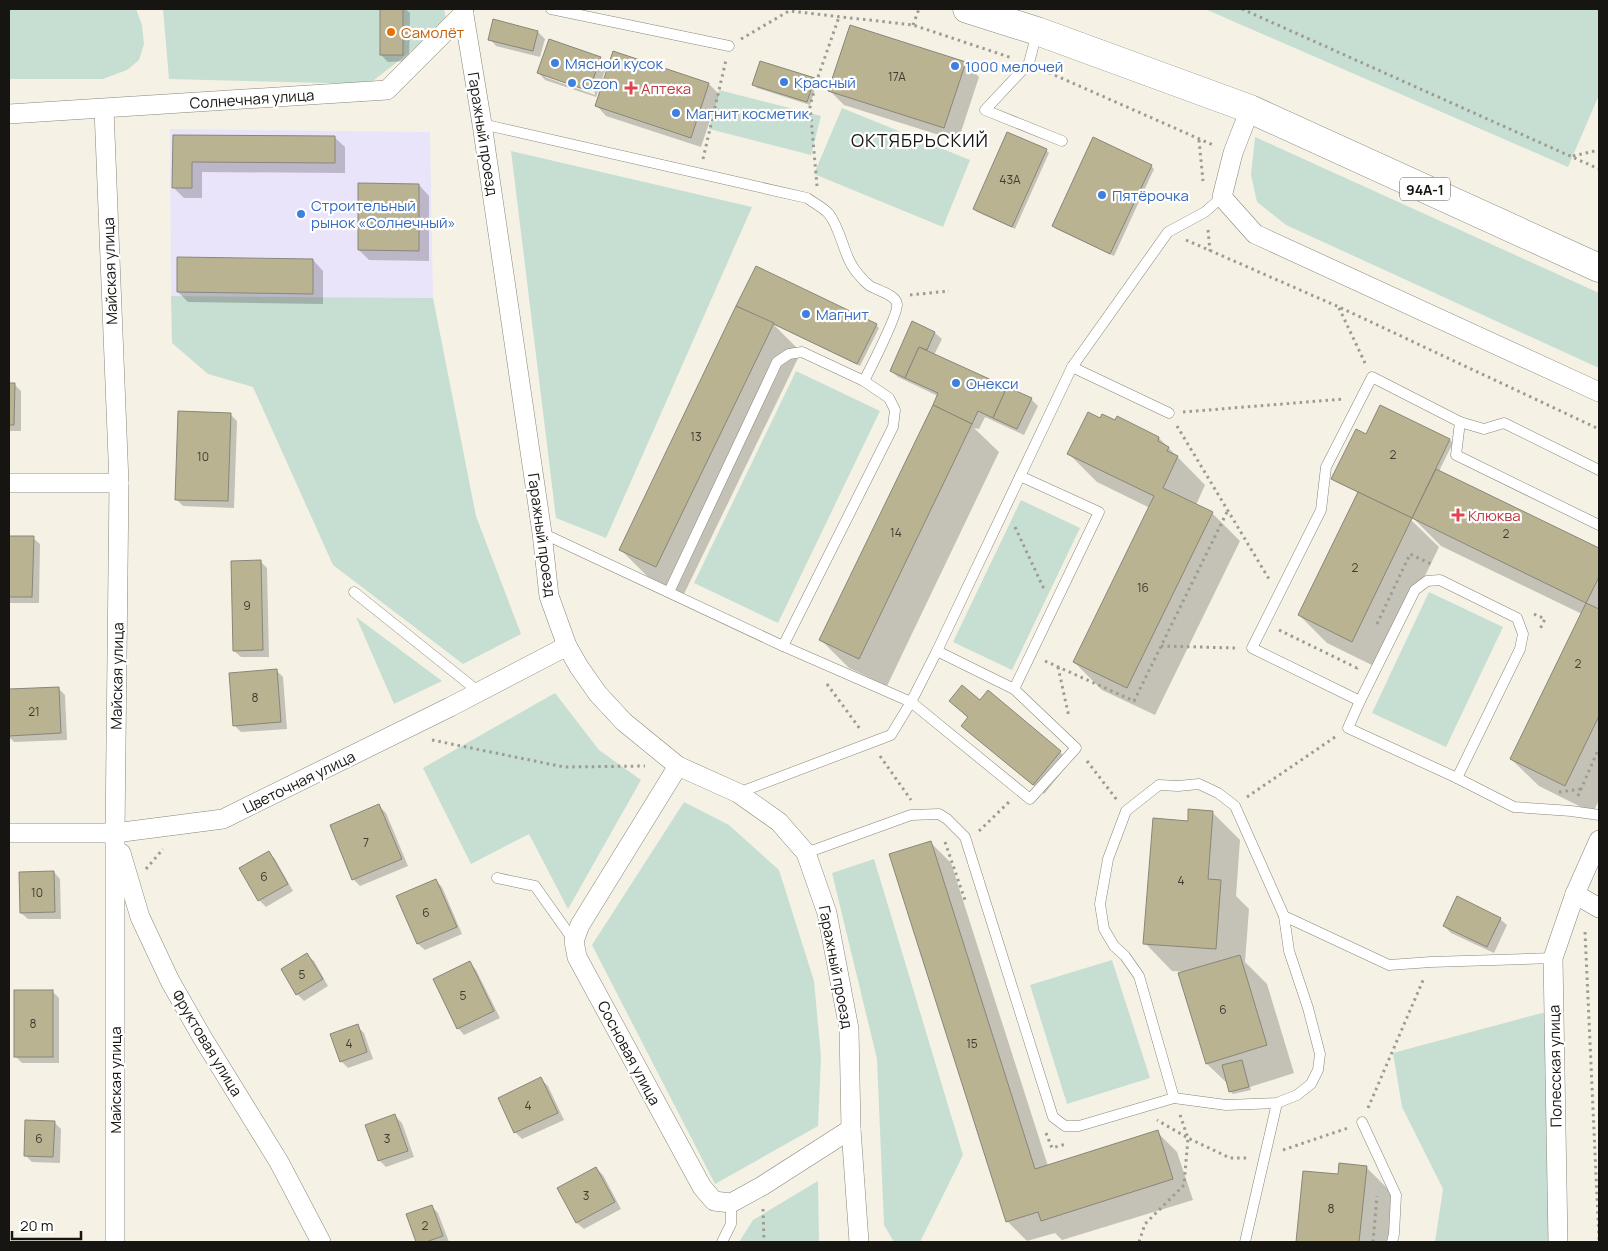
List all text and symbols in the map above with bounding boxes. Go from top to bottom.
place label: Самолёт [401,22,465,43]
marker: Самолёт [385,26,397,38]
place label: Мясной кусок [565,53,663,74]
place label: 1000 мелочей [965,56,1063,77]
marker: Мясной кусок [549,57,561,69]
marker: 1000 мелочей [949,60,961,72]
house number: 17А [888,68,906,85]
street label: Гаражный проезд [463,71,503,197]
place label: Красный [794,72,856,93]
place label: Ozon [582,73,618,94]
marker: Красный [778,76,790,88]
marker: Ozon [566,77,578,89]
place label: Аптека [641,78,691,99]
marker: Аптека [625,82,637,94]
street label: Солнечная улица [189,84,315,114]
place label: Магнит косметик [686,103,810,124]
marker: Магнит косметик [670,107,682,119]
district label: ОКТЯБРЬСКИЙ [851,128,989,152]
house number: 43А [999,171,1021,188]
road number: 94А-1 [1400,178,1450,200]
place label: Пятёрочка [1112,185,1189,206]
marker: Пятёрочка [1096,189,1108,201]
place label: Строительный рынок «Солнечный» [311,195,456,233]
marker: Строительный рынок «Солнечный» [295,208,307,220]
street label: Майская улица [98,217,122,325]
place label: Магнит [816,304,869,325]
marker: Магнит [800,308,812,320]
place label: Онекси [966,373,1019,394]
marker: Онекси [950,377,962,389]
house number: 13 [690,428,702,445]
house number: 2 [1390,446,1397,463]
house number: 10 [197,448,209,465]
street label: Гаражный проезд [523,472,561,598]
place label: Клюква [1468,505,1521,526]
marker: Клюква [1452,509,1464,521]
house number: 14 [890,524,902,541]
house number: 2 [1503,525,1510,542]
house number: 2 [1352,559,1359,576]
house number: 16 [1137,579,1149,596]
house number: 9 [243,597,251,614]
street label: Майская улица [106,622,128,730]
house number: 2 [1575,655,1582,672]
house number: 8 [252,689,259,706]
house number: 21 [28,703,40,720]
street label: Цветочная улица [239,746,359,818]
house number: 7 [363,834,369,851]
house number: 6 [260,868,268,885]
house number: 4 [1177,872,1185,889]
house number: 10 [31,884,43,901]
house number: 6 [422,904,430,921]
street label: Гаражный проезд [814,904,858,1030]
house number: 5 [299,966,306,983]
street label: Фруктовая улица [167,986,247,1100]
house number: 5 [460,987,467,1004]
street label: Сосновая улица [593,997,665,1109]
house number: 6 [1219,1001,1227,1018]
street label: Полесская улица [1543,1005,1567,1127]
house number: 8 [30,1015,37,1032]
street label: Майская улица [105,1026,126,1134]
house number: 4 [345,1035,353,1052]
house number: 15 [966,1035,978,1052]
house number: 4 [524,1097,532,1114]
house number: 6 [35,1130,43,1147]
house number: 3 [384,1130,390,1147]
house number: 3 [583,1187,589,1204]
house number: 8 [1328,1200,1335,1217]
scale bar [12,1208,81,1240]
text: 20 m [20,1215,53,1236]
house number: 2 [422,1217,429,1234]

